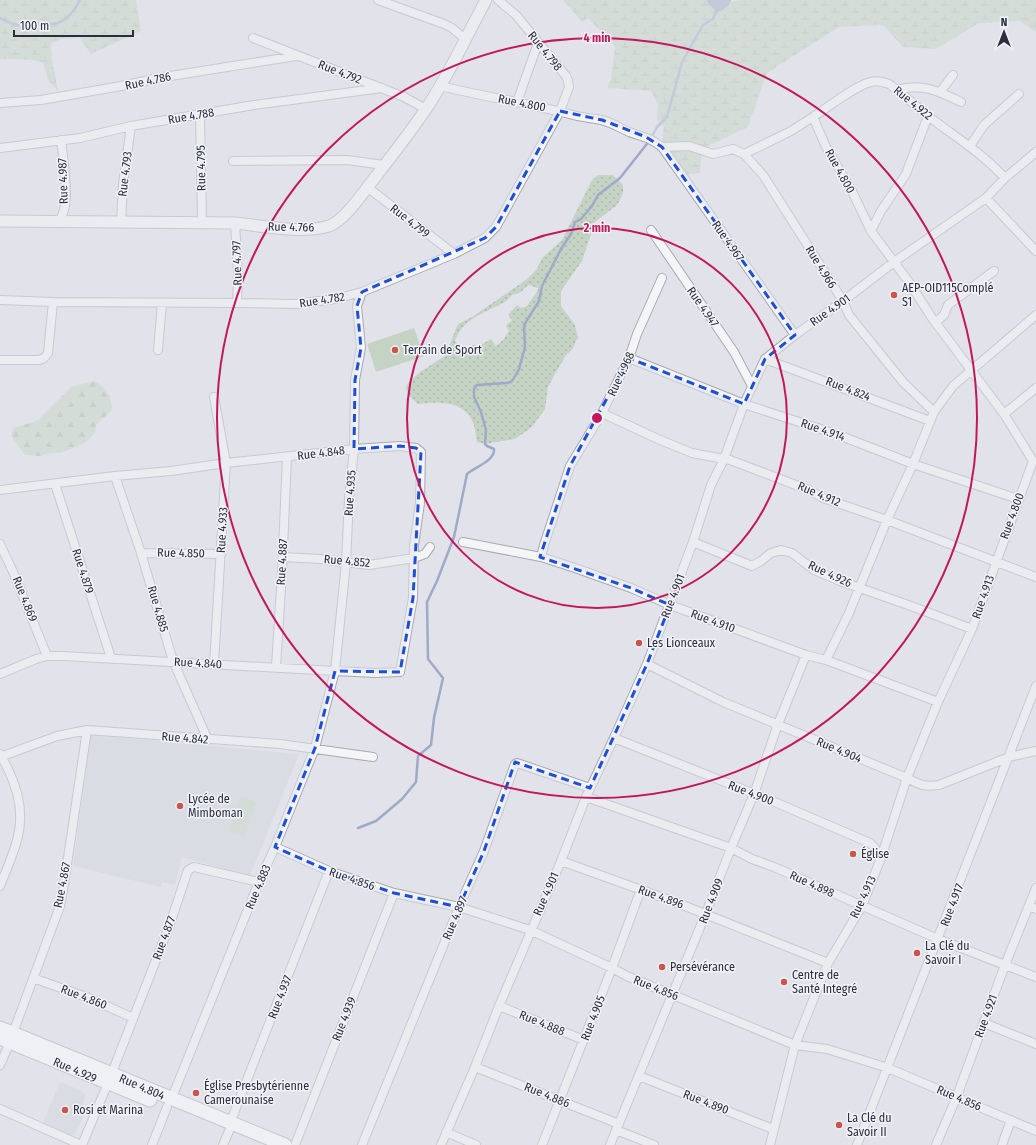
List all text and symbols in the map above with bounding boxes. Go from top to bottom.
scale bar [14,12,133,38]
north arrow [984,12,1024,52]
text: N [1001,16,1007,29]
text: 100 m [20,19,49,33]
street label: Rue 4.798 [525,29,565,73]
text: 4 min [583,31,611,45]
street label: Rue 4.792 [316,57,364,87]
street label: Rue 4.786 [124,69,172,93]
street label: Rue 4.922 [891,83,935,123]
street label: Rue 4.800 [497,92,547,114]
street label: Rue 4.788 [167,105,215,127]
street label: Rue 4.795 [194,144,208,191]
street label: Rue 4.800 [822,146,858,196]
street label: Rue 4.793 [115,151,135,197]
street label: Rue 4.987 [55,158,71,204]
street label: Rue 4.799 [387,201,433,241]
street label: Rue 4.967 [709,218,747,264]
street label: Rue 4.766 [268,220,314,234]
text: 2 min [583,221,610,235]
street label: Rue 4.797 [229,240,245,286]
street label: Rue 4.966 [803,243,840,291]
place label: AEP-OID115Complé S1 [902,281,994,309]
street label: Rue 4.947 [684,284,722,330]
street label: Rue 4.782 [298,290,346,310]
marker: AEP-OID115Complé S1 [889,290,899,300]
street label: Rue 4.901 [807,291,853,329]
place label: Terrain de Sport [403,343,482,357]
marker: Terrain de Sport [390,345,400,355]
street label: Rue 4.968 [605,350,637,398]
street label: Rue 4.824 [824,374,872,404]
centre of rings [590,411,604,425]
street label: Rue 4.914 [799,416,847,444]
street label: Rue 4.848 [296,443,346,463]
street label: Rue 4.935 [341,469,359,517]
street label: Rue 4.912 [795,479,843,509]
street label: Rue 4.800 [997,491,1027,541]
street label: Rue 4.933 [214,507,230,553]
street label: Rue 4.887 [274,538,290,586]
street label: Rue 4.850 [157,546,205,560]
street label: Rue 4.879 [69,547,97,595]
street label: Rue 4.852 [323,552,371,570]
street label: Rue 4.926 [806,558,854,590]
street label: Rue 4.901 [658,572,688,620]
street label: Rue 4.913 [969,573,997,621]
street label: Rue 4.869 [10,574,40,624]
street label: Rue 4.885 [145,584,171,634]
street label: Rue 4.910 [689,607,737,635]
place label: Les Lionceaux [647,636,716,650]
marker: Les Lionceaux [634,638,644,648]
street label: Rue 4.840 [174,655,222,671]
street label: Rue 4.842 [161,729,209,747]
street label: Rue 4.904 [814,734,864,766]
street label: Rue 4.900 [726,778,776,808]
place label: Lycée de Mimboman [188,792,243,820]
marker: Lycée de Mimboman [175,801,185,811]
place label: Église [861,846,889,861]
marker: Église [848,849,858,859]
street label: Rue 4.867 [51,861,73,909]
street label: Rue 4.883 [242,862,274,912]
street label: Rue 4.856 [327,865,377,893]
street label: Rue 4.898 [787,868,837,900]
street label: Rue 4.901 [530,870,562,918]
street label: Rue 4.913 [847,873,879,921]
street label: Rue 4.909 [696,876,726,926]
street label: Rue 4.917 [937,881,967,928]
street label: Rue 4.896 [636,882,686,912]
street label: Rue 4.897 [440,894,471,942]
street label: Rue 4.877 [150,914,178,962]
place label: La Clé du Savoir I [925,939,969,967]
marker: La Clé du Savoir I [912,948,922,958]
place label: Persévérance [670,960,735,974]
marker: Persévérance [657,962,667,972]
place label: Centre de Santé Integré [792,968,857,996]
street label: Rue 4.937 [265,973,295,1021]
street label: Rue 4.856 [631,973,681,1003]
marker: Centre de Santé Integré [779,977,789,987]
street label: Rue 4.860 [59,982,109,1012]
street label: Rue 4.921 [972,992,1000,1040]
street label: Rue 4.905 [578,993,608,1043]
street label: Rue 4.939 [329,995,359,1043]
street label: Rue 4.888 [517,1008,567,1038]
street label: Rue 4.929 [51,1055,99,1086]
street label: Rue 4.804 [117,1071,167,1103]
place label: Église Presbytérienne Camerounaise [204,1078,309,1107]
street label: Rue 4.886 [522,1080,572,1110]
street label: Rue 4.856 [934,1082,984,1114]
street label: Rue 4.890 [681,1087,731,1117]
marker: Église Presbytérienne Camerounaise [191,1088,201,1098]
place label: Rosi et Marina [73,1103,143,1117]
marker: Rosi et Marina [60,1105,70,1115]
place label: La Clé du Savoir II [847,1111,891,1139]
marker: La Clé du Savoir II [834,1120,844,1130]

